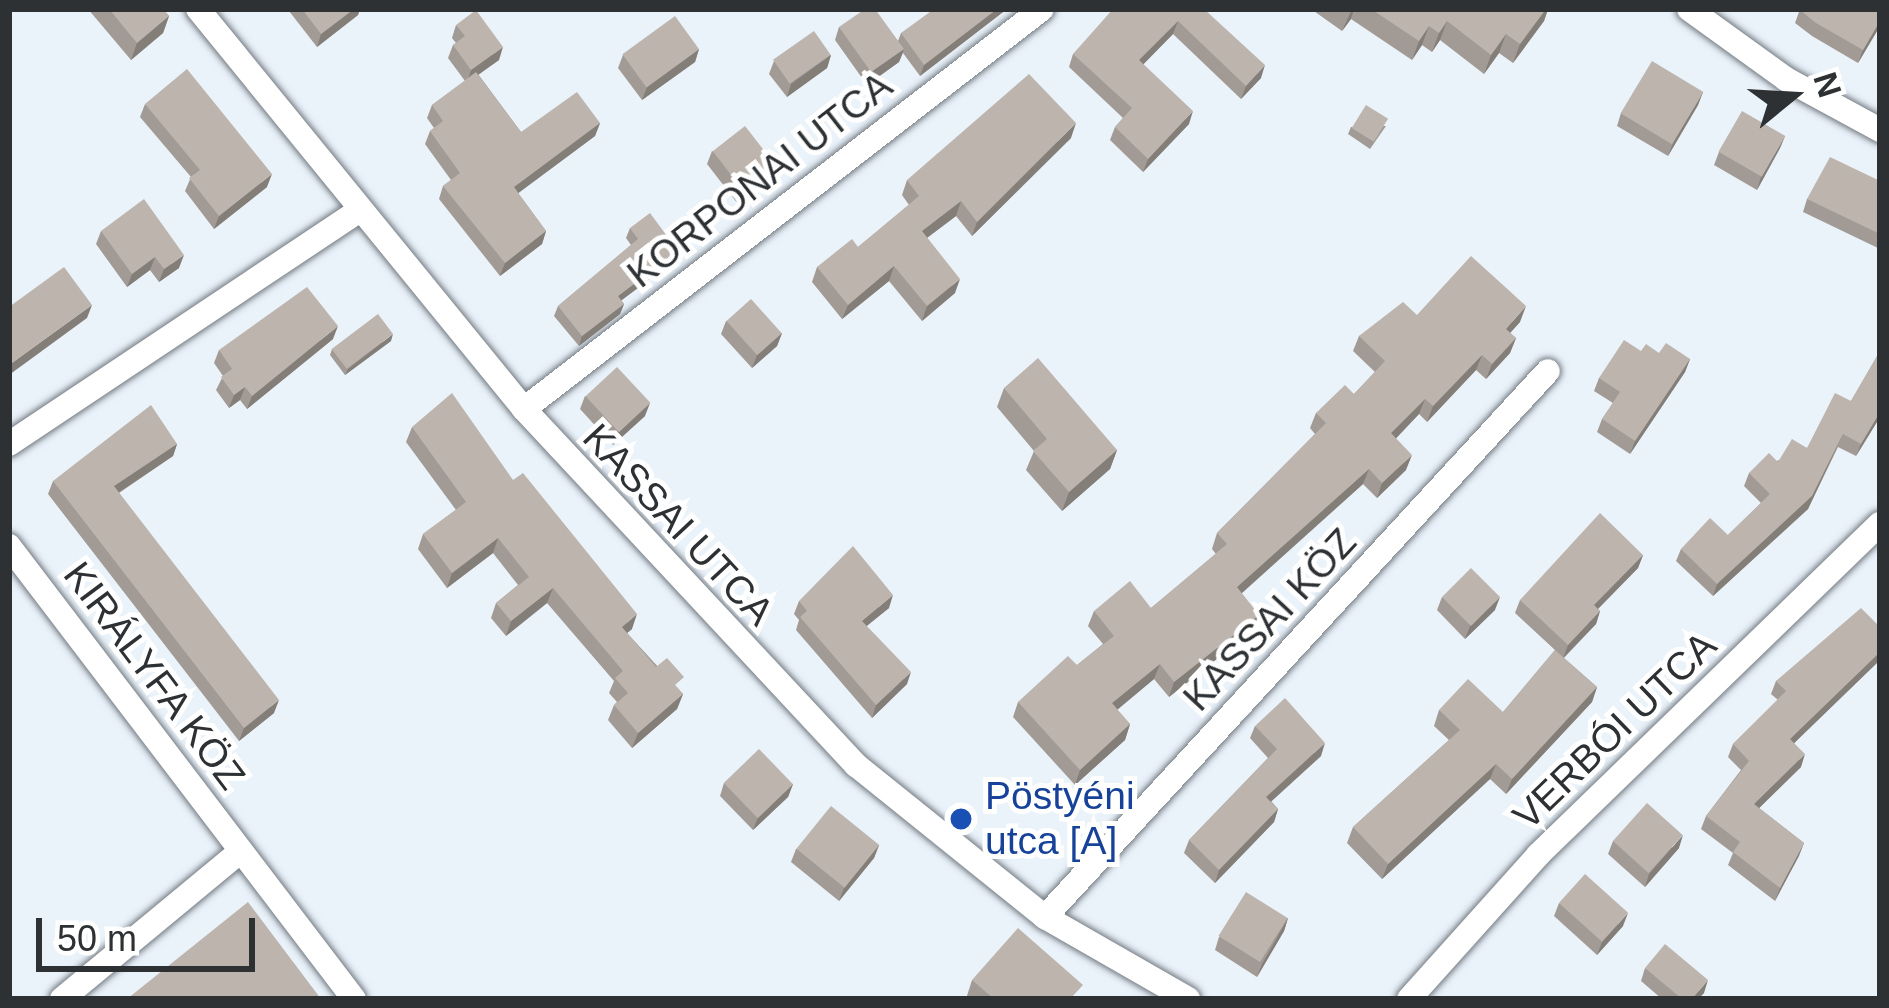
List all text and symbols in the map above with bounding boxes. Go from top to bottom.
north arrow [1733,36,1853,156]
street label: KORPONAI UTCA [618,62,902,298]
text: N [1806,68,1849,102]
street label: KASSAI UTCA [573,415,783,635]
street label: KASSAI KÖZ [1174,519,1366,721]
street label: KIRÁLYFA KÖZ [53,552,255,800]
street label: VERBÓI UTCA [1504,622,1726,840]
place label: Pöstyéni utca [A] [985,774,1135,865]
marker: Pöstyéni utca [A] [948,806,974,832]
scale bar [42,894,261,968]
text: 50 m [57,918,137,959]

